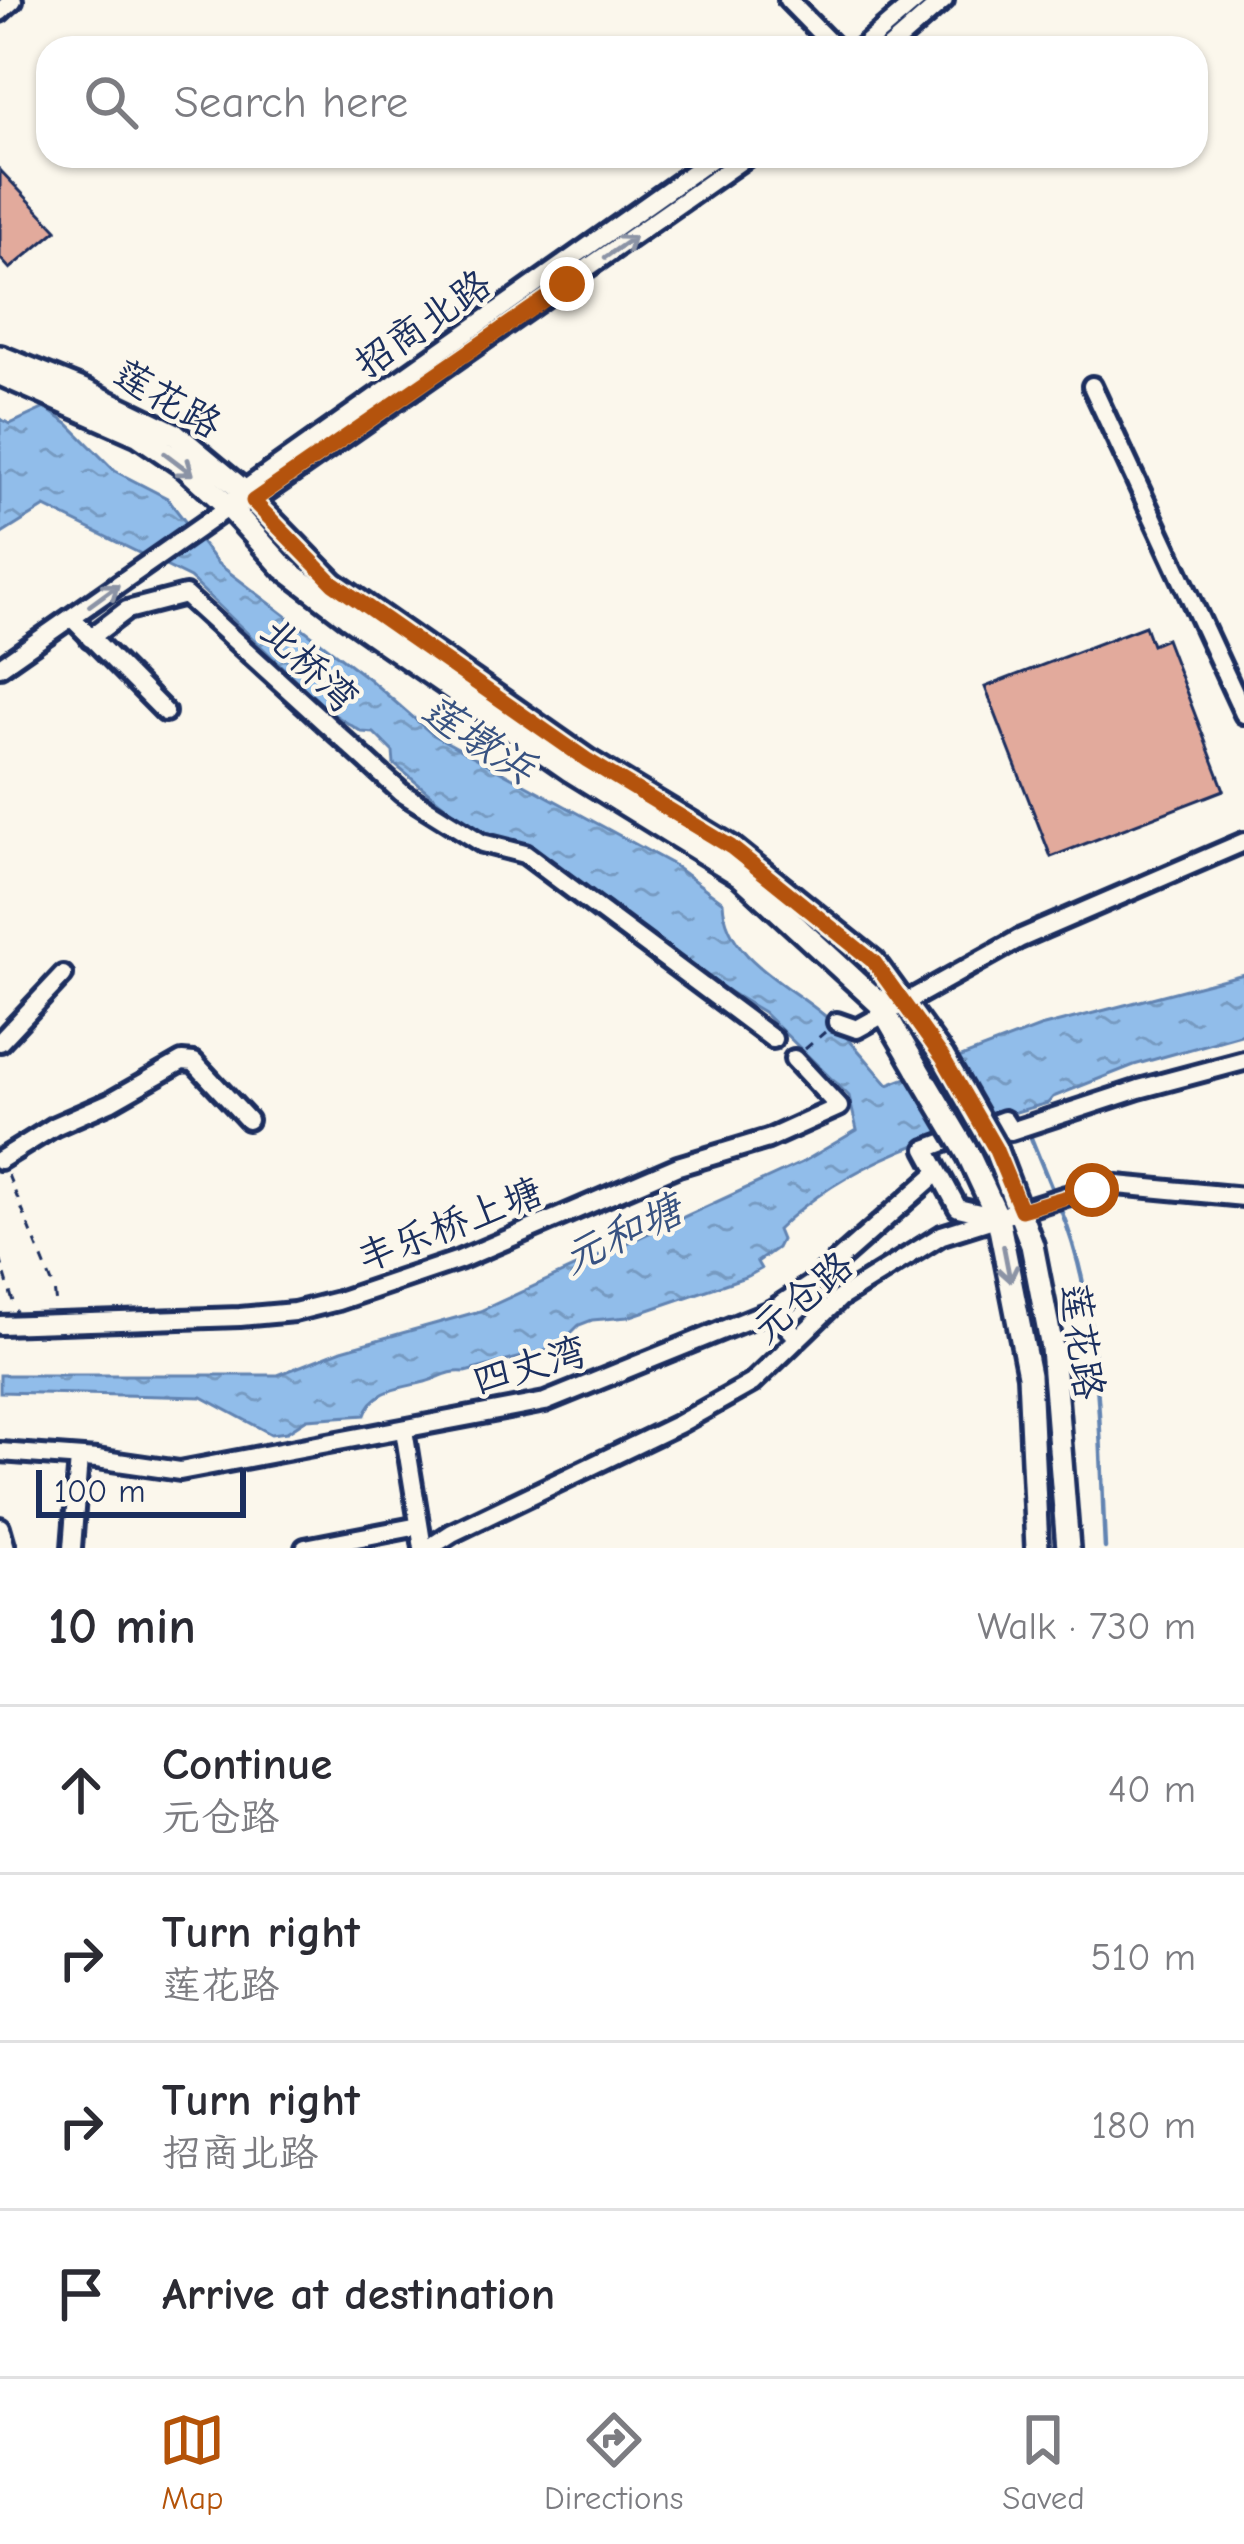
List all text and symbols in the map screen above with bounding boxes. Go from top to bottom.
search box [36,36,1208,168]
icon: search [78,69,144,135]
text: Search here [174,76,408,128]
one-way arrow [603,235,636,260]
route end [540,257,594,311]
street label: 招商北路 [346,261,500,387]
street label: 莲花路 [105,351,229,448]
one-way arrow [162,450,195,476]
one-way arrow [87,582,120,607]
street label: 北桥湾 [251,608,367,722]
water label: 莲墩浜 [412,684,546,795]
route start [1065,1163,1119,1217]
street label: 丰乐桥上塘 [350,1169,549,1281]
water label: 元和塘 [555,1184,694,1283]
street label: 元仓路 [744,1242,862,1352]
one-way arrow [997,1243,1019,1282]
street label: 莲花路 [1051,1280,1112,1402]
street label: 四丈湾 [467,1329,592,1404]
scale bar [36,1464,246,1517]
text: 100 m [54,1472,146,1510]
text: 10 min [48,1597,196,1656]
text: Walk · 730 m [977,1604,1196,1649]
text: Continue [162,1738,332,1790]
icon: ahead [48,1757,114,1823]
text: 40 m [1108,1767,1196,1812]
text: 元仓路 [162,1795,279,1840]
text: Turn right [162,1906,360,1958]
icon: right [48,1925,114,1991]
text: 510 m [1090,1935,1196,1980]
text: 莲花路 [162,1963,279,2008]
text: Turn right [162,2074,360,2126]
icon: right [48,2093,114,2159]
text: 180 m [1091,2103,1196,2148]
text: 招商北路 [162,2131,318,2176]
icon: arrive [48,2261,114,2327]
text: Arrive at destination [162,2268,555,2320]
tab: Map [159,2407,225,2517]
tab: Directions [544,2407,684,2517]
tab: Saved [1002,2407,1085,2517]

